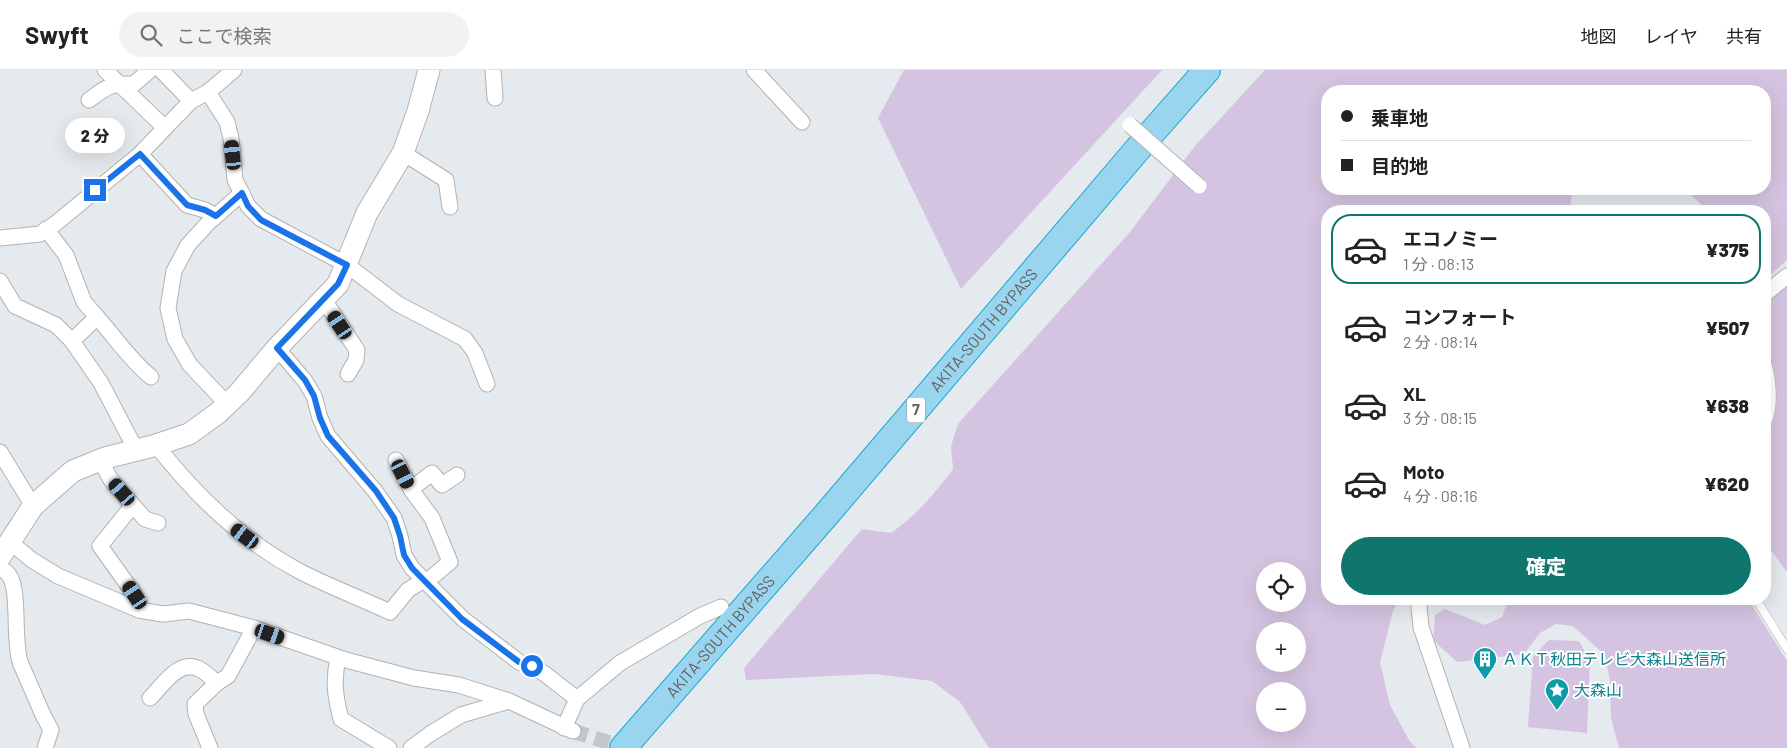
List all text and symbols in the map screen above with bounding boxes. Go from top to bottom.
search box [119,12,469,57]
text: Swyft [25,20,89,49]
icon: search [137,21,165,49]
text: ここで検索 [177,24,272,47]
text: 地図 [1581,25,1617,47]
text: レイヤ [1645,25,1698,47]
text: 共有 [1726,25,1762,47]
text: 乗車地 [1371,106,1428,129]
callout: 2 分 [65,118,125,152]
text: 2 分 [81,126,109,145]
car [223,139,242,171]
text: 目的地 [1371,154,1428,177]
route end [84,179,106,201]
icon: car [1343,227,1388,272]
text: エコノミー [1403,227,1498,250]
text: ¥375 [1706,238,1749,261]
text: 1 分 · 08:13 [1403,254,1474,273]
street label: AKITA-SOUTH BYPASS [925,264,1041,395]
icon: car [1343,305,1388,350]
text: コンフォート [1403,305,1516,328]
car [325,308,354,342]
text: ¥507 [1705,316,1749,339]
text: 2 分 · 08:14 [1403,332,1478,351]
text: XL [1403,382,1426,405]
icon: car [1343,383,1388,428]
text: ¥638 [1705,394,1749,417]
road number: 7 [907,398,925,422]
text: 3 分 · 08:15 [1403,408,1477,427]
car [389,457,416,491]
text: Moto [1403,460,1445,483]
icon: car [1343,461,1388,506]
text: ¥620 [1704,472,1749,495]
car [106,476,137,508]
text: 4 分 · 08:16 [1403,486,1477,505]
car [228,521,261,551]
button: 確定 [1341,537,1751,595]
map controls [1256,562,1306,732]
button: locate [1256,562,1306,612]
street label: AKITA-SOUTH BYPASS [662,571,778,701]
car [120,578,149,612]
car [253,622,286,646]
button: + [1256,622,1306,672]
building icon: ＡＫＴ秋田テレビ大森山送信所 [1472,646,1498,680]
place label: ＡＫＴ秋田テレビ大森山送信所 [1502,649,1726,668]
route start [521,655,543,677]
place icon: 大森山 [1544,677,1570,711]
place label: 大森山 [1574,680,1622,699]
button: − [1256,682,1306,732]

